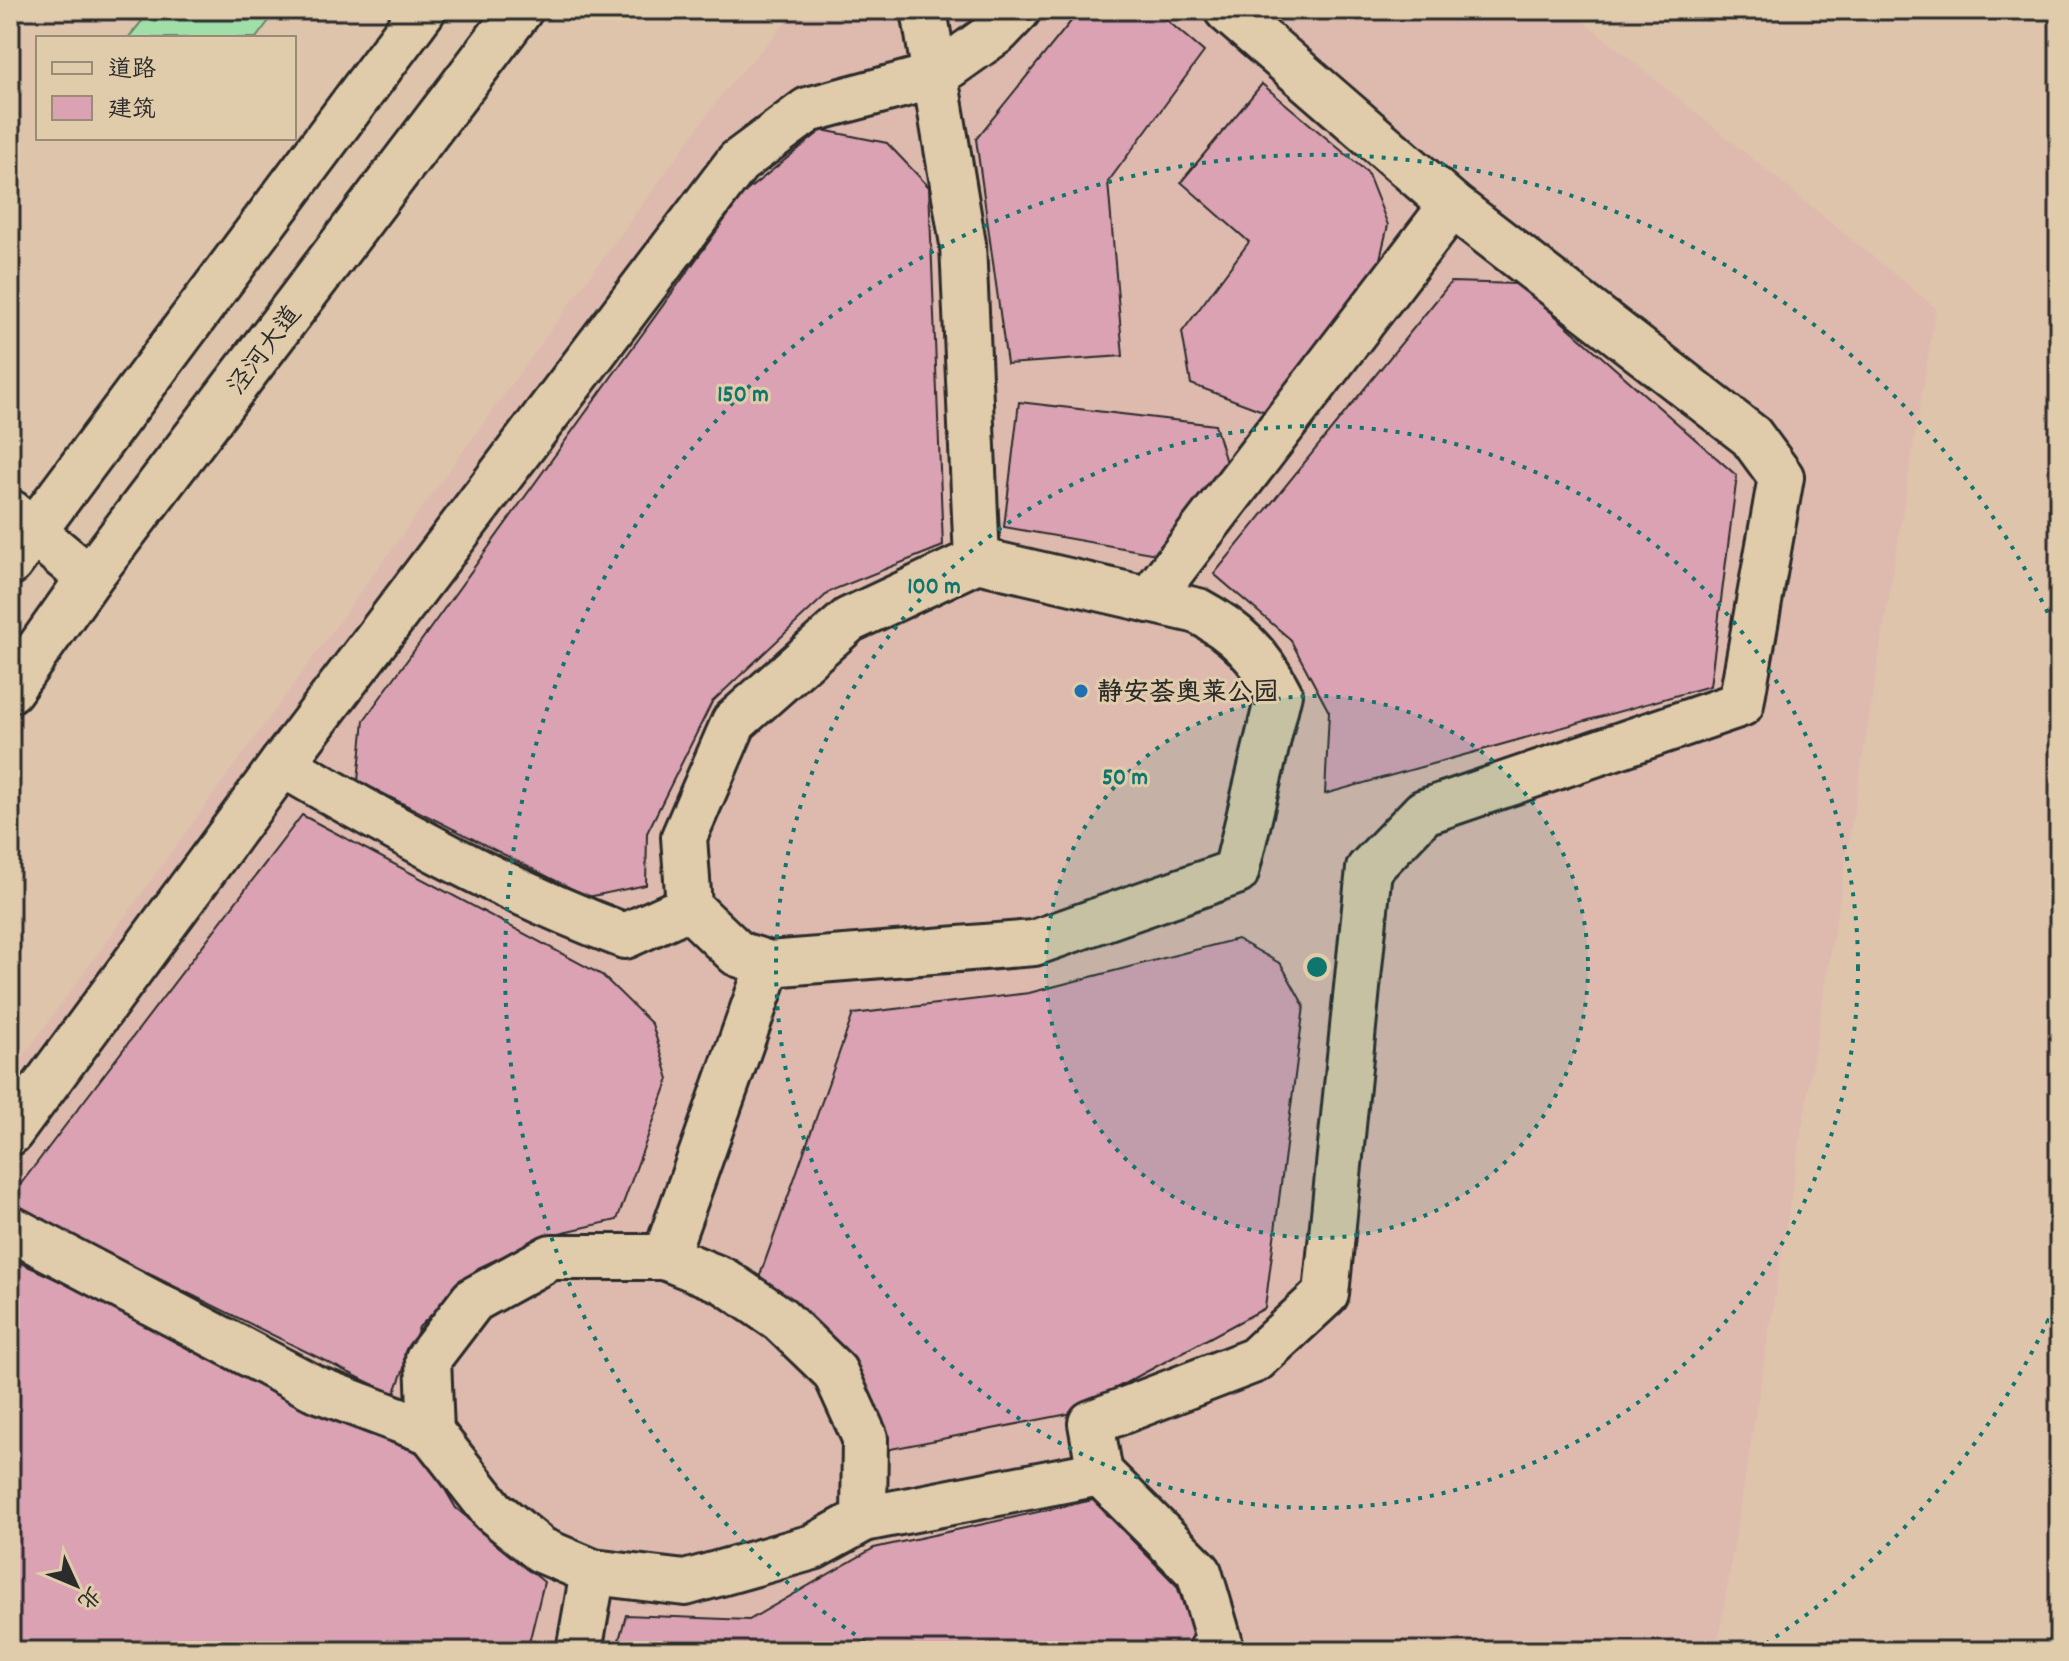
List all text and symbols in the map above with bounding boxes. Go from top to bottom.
legend [36,36,296,140]
text: 道路 [108,54,156,88]
text: 建筑 [108,94,156,128]
street label: 泾河大道 [220,298,312,404]
text: 150 m [717,379,769,413]
text: 100 m [907,571,961,605]
place label: 静安荟奥莱公园 [1097,676,1279,713]
marker: 静安荟奥莱公园 [1072,682,1090,700]
text: 50 m [1102,762,1148,796]
centre of rings [1303,953,1331,981]
north arrow [36,1545,116,1625]
text: 北 [69,1578,107,1615]

